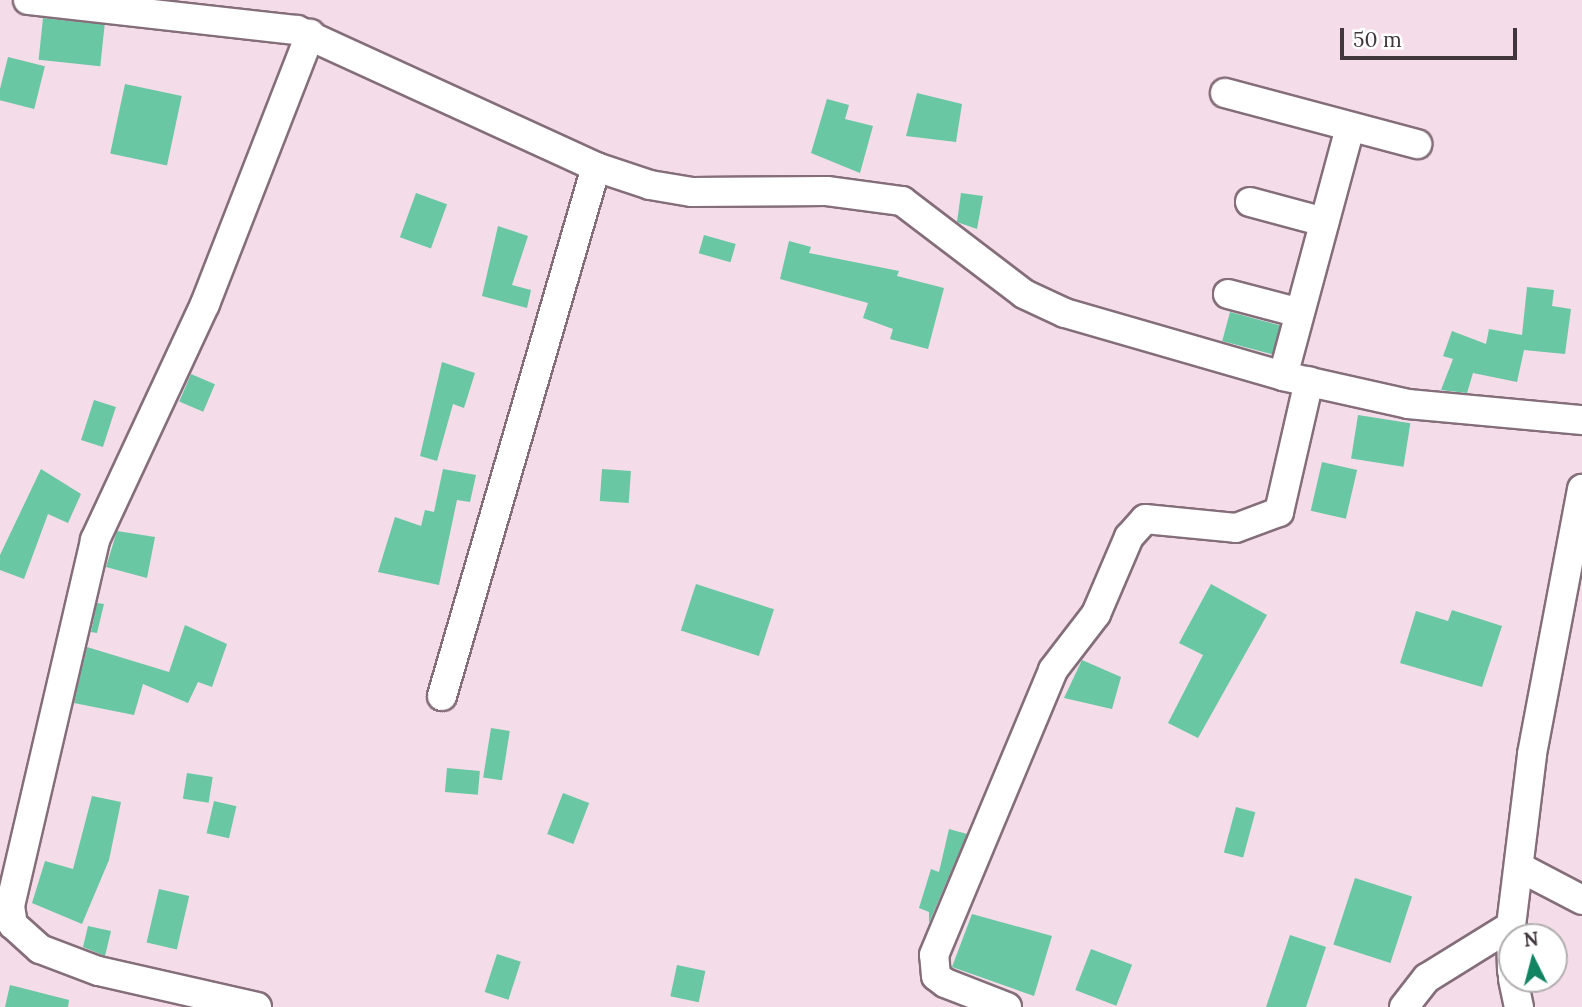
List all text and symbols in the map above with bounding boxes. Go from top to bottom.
scale bar [1344,14,1521,58]
text: 50 m [1353,26,1402,53]
north arrow [1498,923,1568,993]
text: N [1522,926,1540,952]

